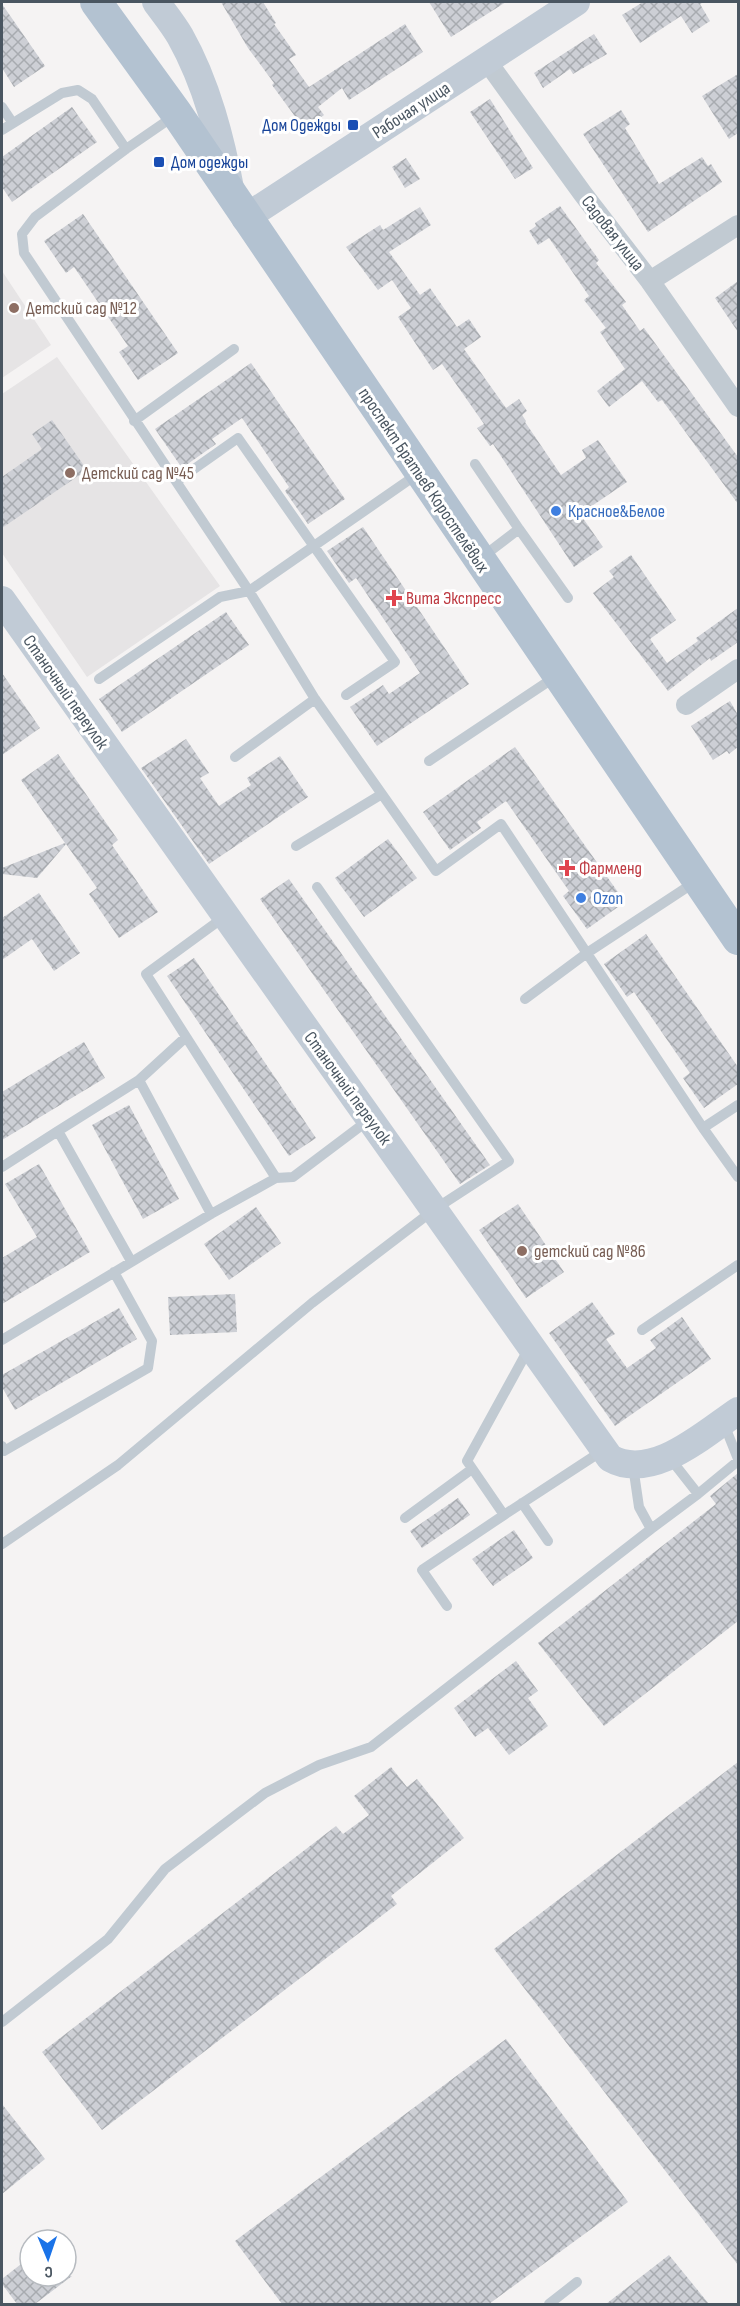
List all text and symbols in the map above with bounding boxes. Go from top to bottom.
street label: Рабочая улица [368,77,454,143]
place label: Дом Одежды [262,115,341,136]
marker: Дом Одежды [346,118,360,132]
place label: Дом одежды [171,152,248,173]
marker: Дом одежды [152,155,166,169]
street label: Садовая улица [577,191,649,275]
place label: Детский сад №12 [26,298,137,319]
marker: Детский сад №12 [7,301,21,315]
street label: проспект Братьев Коростелёвых [354,384,493,577]
place label: Детский сад №45 [82,463,194,484]
marker: Детский сад №45 [63,466,77,480]
place label: Красное&Белое [568,501,665,522]
marker: Красное&Белое [549,504,563,518]
place label: Вита Экспресс [406,588,502,609]
marker: Вита Экспресс [387,591,401,605]
street label: Станочный переулок [18,631,113,754]
place label: Фармленд [579,858,642,879]
marker: Фармленд [560,861,574,875]
place label: Ozon [593,888,623,909]
marker: Ozon [574,891,588,905]
street label: Станочный переулок [300,1028,396,1149]
place label: детский сад №86 [534,1241,646,1262]
marker: детский сад №86 [515,1244,529,1258]
north arrow [18,2228,78,2288]
text: С [44,2262,53,2281]

